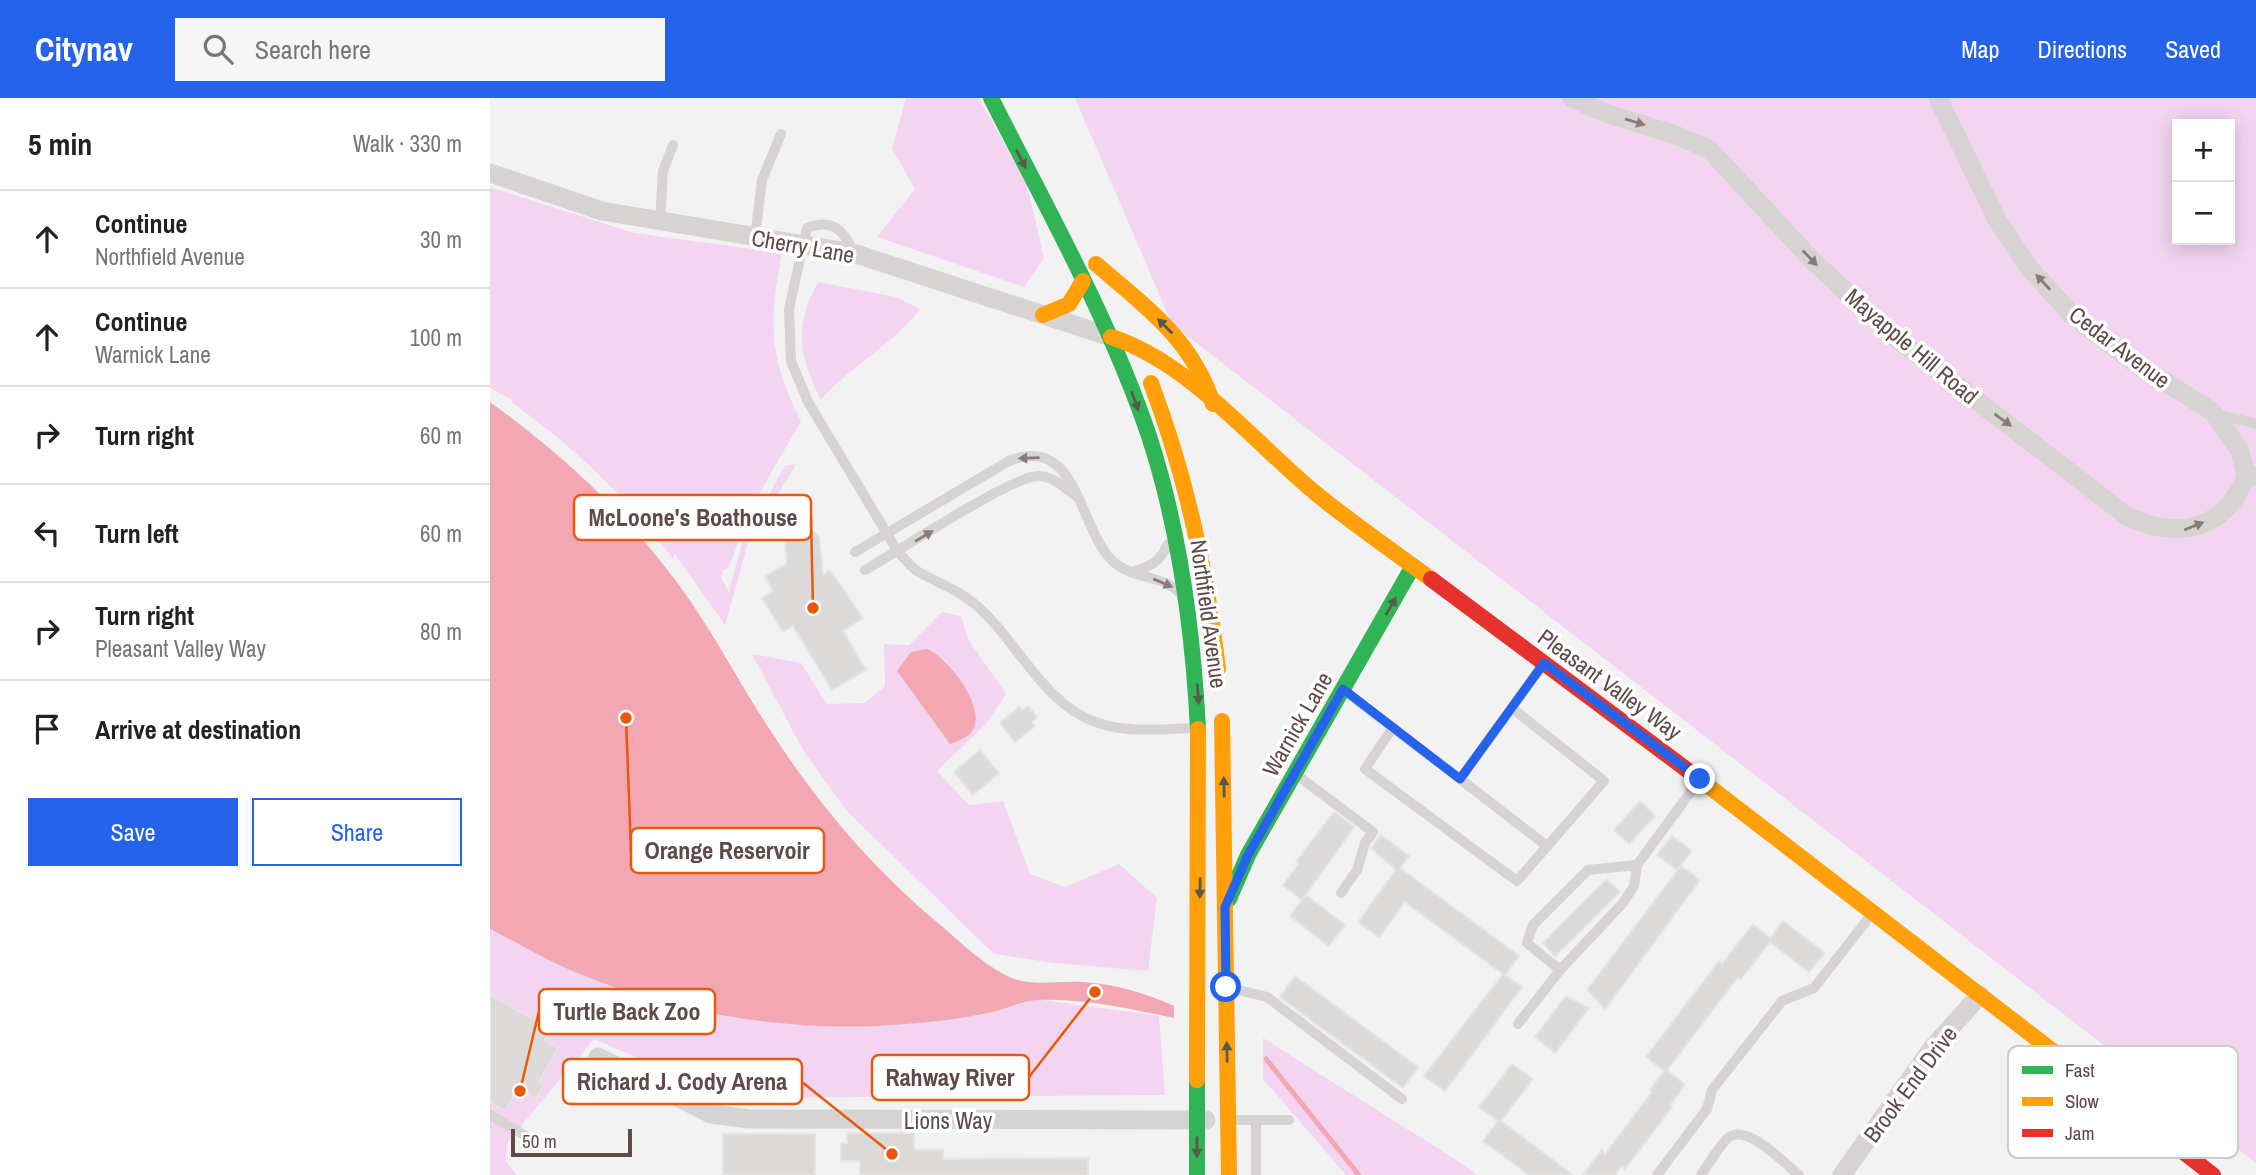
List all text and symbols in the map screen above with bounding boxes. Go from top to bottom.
search box [175,18,665,81]
text: Citynav [35,27,133,71]
icon: search [199,30,237,68]
text: Search here [255,32,371,67]
text: Map [1961,33,1999,65]
text: Directions [2037,33,2127,65]
text: Saved [2165,33,2221,65]
one-way arrow [1625,118,1646,128]
map controls [2172,119,2235,245]
button: + [2172,119,2235,182]
text: 5 min [28,124,92,164]
text: Walk · 330 m [353,128,462,159]
one-way arrow [1016,149,1027,169]
button: − [2172,182,2235,245]
text: Continue [95,206,187,241]
icon: ahead [28,220,66,258]
street label: Cherry Lane [749,222,857,270]
text: 30 m [420,224,462,255]
text: Northfield Avenue [95,241,245,272]
one-way arrow [1802,249,1818,266]
one-way arrow [2035,274,2051,291]
street label: Mayapple Hill Road [1839,281,1985,411]
street label: Cedar Avenue [2063,299,2177,395]
text: Continue [95,304,187,339]
icon: ahead [28,318,66,356]
one-way arrow [1156,318,1173,335]
text: 100 m [410,322,462,353]
text: Warnick Lane [95,339,211,370]
one-way arrow [1130,390,1141,411]
one-way arrow [1994,412,2012,426]
icon: right [28,416,66,454]
text: Turn right [95,418,194,453]
text: 60 m [420,420,462,451]
one-way arrow [1018,452,1040,463]
callout: McLoone's Boathouse [574,495,811,540]
text: McLoone's Boathouse [588,501,798,533]
icon: left [28,514,66,552]
text: Turn left [95,516,179,551]
text: 60 m [420,518,462,549]
one-way arrow [2184,520,2205,531]
one-way arrow [915,529,934,542]
street label: Northfield Avenue [1183,538,1235,690]
one-way arrow [1153,578,1174,589]
one-way arrow [1385,596,1397,615]
text: Turn right [95,598,194,633]
icon: right [28,612,66,650]
text: 80 m [420,616,462,647]
street label: Pleasant Valley Way [1532,621,1689,747]
text: Pleasant Valley Way [95,633,266,664]
street label: Warnick Lane [1255,666,1339,782]
one-way arrow [1193,683,1204,705]
icon: arrive [28,710,66,748]
text: Arrive at destination [95,712,301,747]
route end [1684,763,1715,794]
one-way arrow [1218,776,1229,798]
button: Save [28,798,238,866]
button: Share [252,798,462,866]
callout: Orange Reservoir [631,828,824,873]
text: Orange Reservoir [644,834,810,866]
one-way arrow [1194,878,1205,900]
route start [1210,971,1241,1002]
callout: Turtle Back Zoo [539,989,715,1034]
text: Turtle Back Zoo [553,995,701,1027]
street label: Brook End Drive [1856,1019,1964,1149]
one-way arrow [1221,1041,1233,1063]
legend [2008,1046,2238,1158]
callout: Rahway River [872,1055,1029,1100]
text: Fast [2065,1057,2095,1083]
callout: Richard J. Cody Arena [563,1059,802,1104]
text: Rahway River [885,1061,1015,1093]
text: Richard J. Cody Arena [577,1065,787,1097]
text: Slow [2065,1088,2100,1114]
street label: Lions Way [904,1105,993,1136]
text: Jam [2065,1120,2094,1146]
scale bar [511,1126,632,1158]
text: 50 m [522,1128,557,1154]
one-way arrow [1191,1137,1203,1159]

